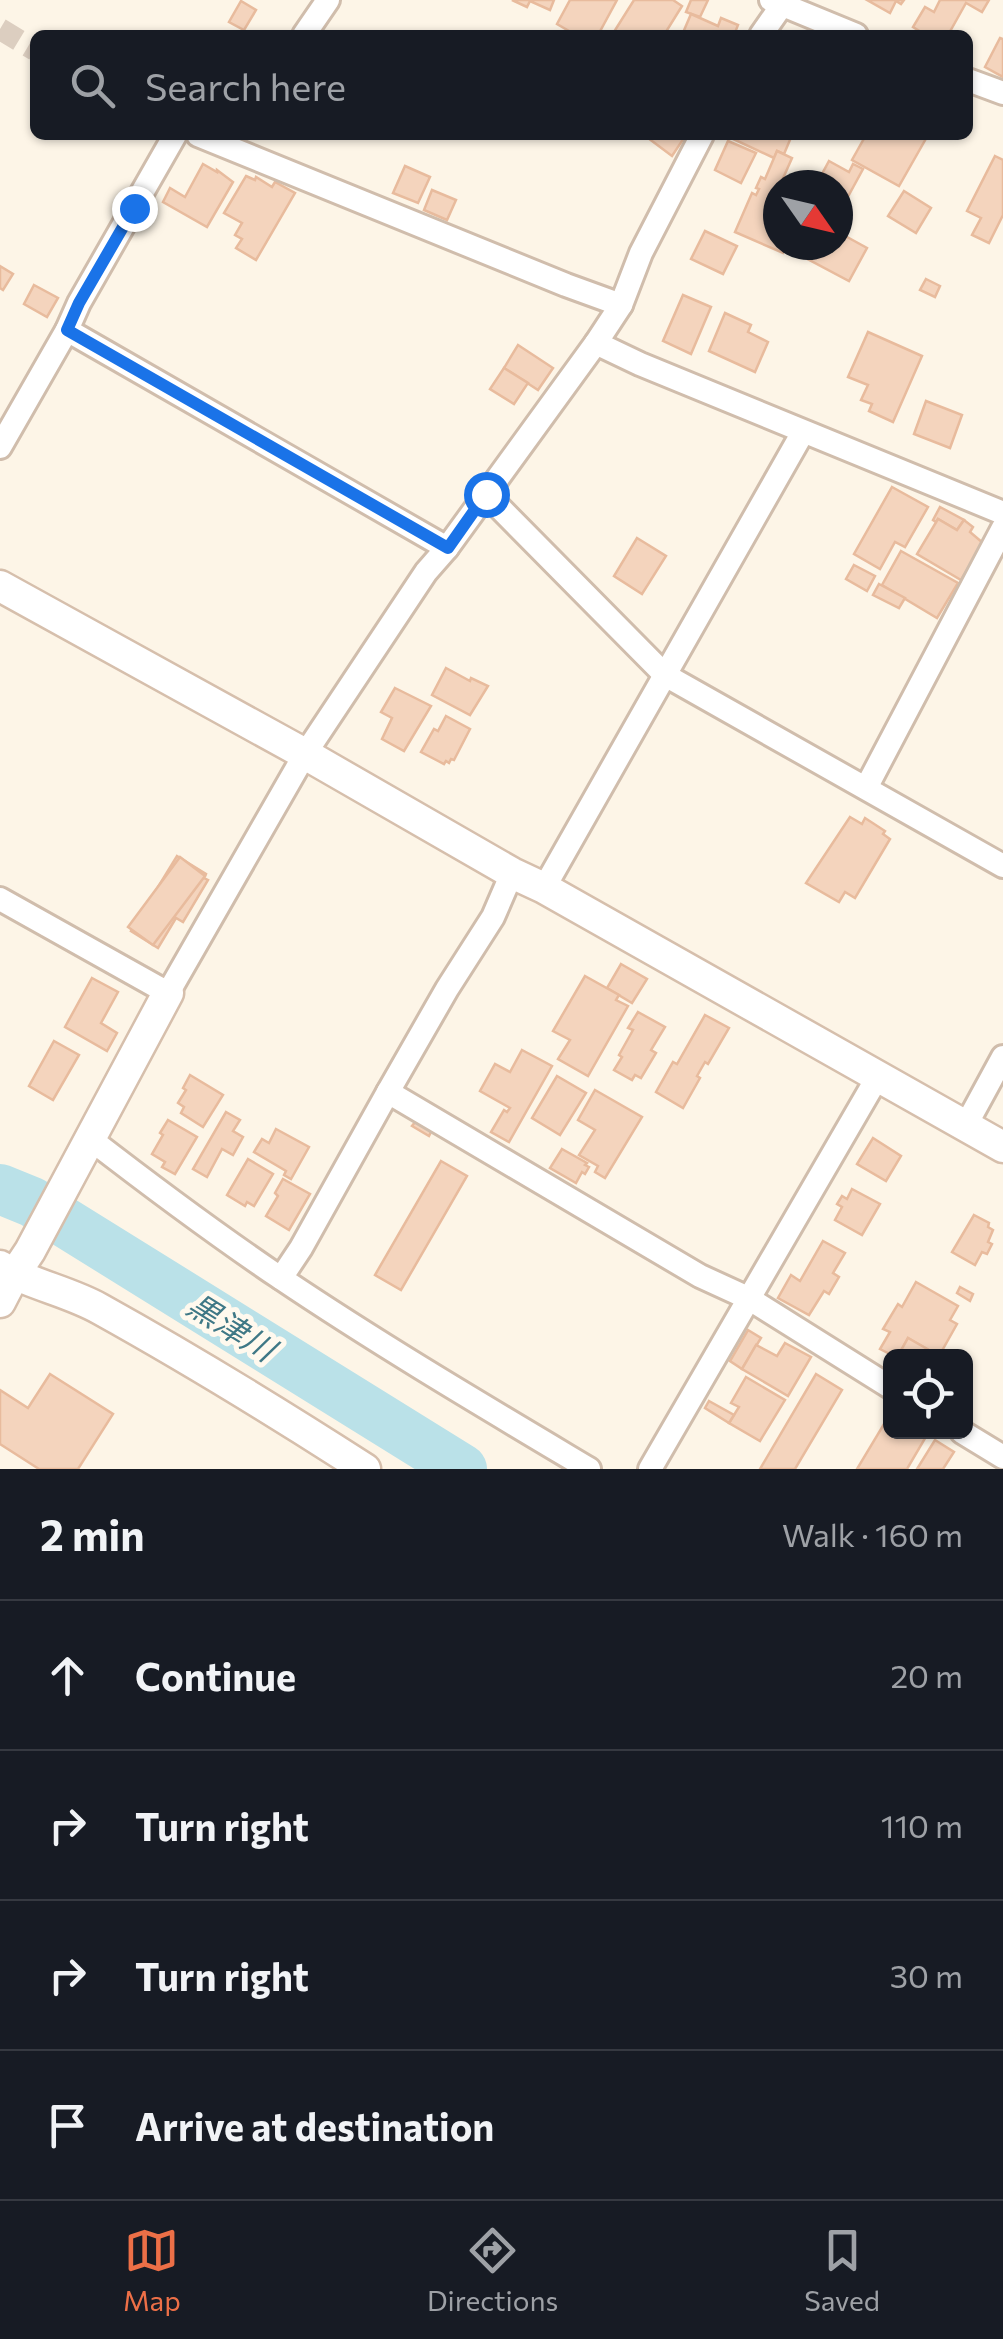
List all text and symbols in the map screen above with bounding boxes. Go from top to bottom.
search box [30,30,973,140]
icon: search [65,58,120,113]
text: Search here [145,62,346,109]
north arrow [763,170,853,260]
route end [112,186,158,232]
route start [464,472,510,518]
water label: 黒津川 [181,1284,286,1370]
map controls [883,1349,973,1439]
button: locate [883,1349,973,1439]
text: 2 min [40,1508,145,1560]
text: Walk · 160 m [782,1514,963,1554]
icon: ahead [40,1648,95,1703]
text: Continue [135,1652,296,1699]
text: 20 m [890,1655,963,1695]
icon: right [40,1798,95,1853]
text: Turn right [135,1802,309,1849]
text: 110 m [881,1805,963,1845]
icon: right [40,1948,95,2003]
text: Turn right [135,1952,309,1999]
text: 30 m [890,1955,963,1995]
icon: arrive [40,2098,95,2153]
text: Arrive at destination [135,2102,494,2149]
tab: Map [123,2223,181,2317]
tab: Directions [427,2223,558,2317]
tab: Saved [804,2223,880,2317]

